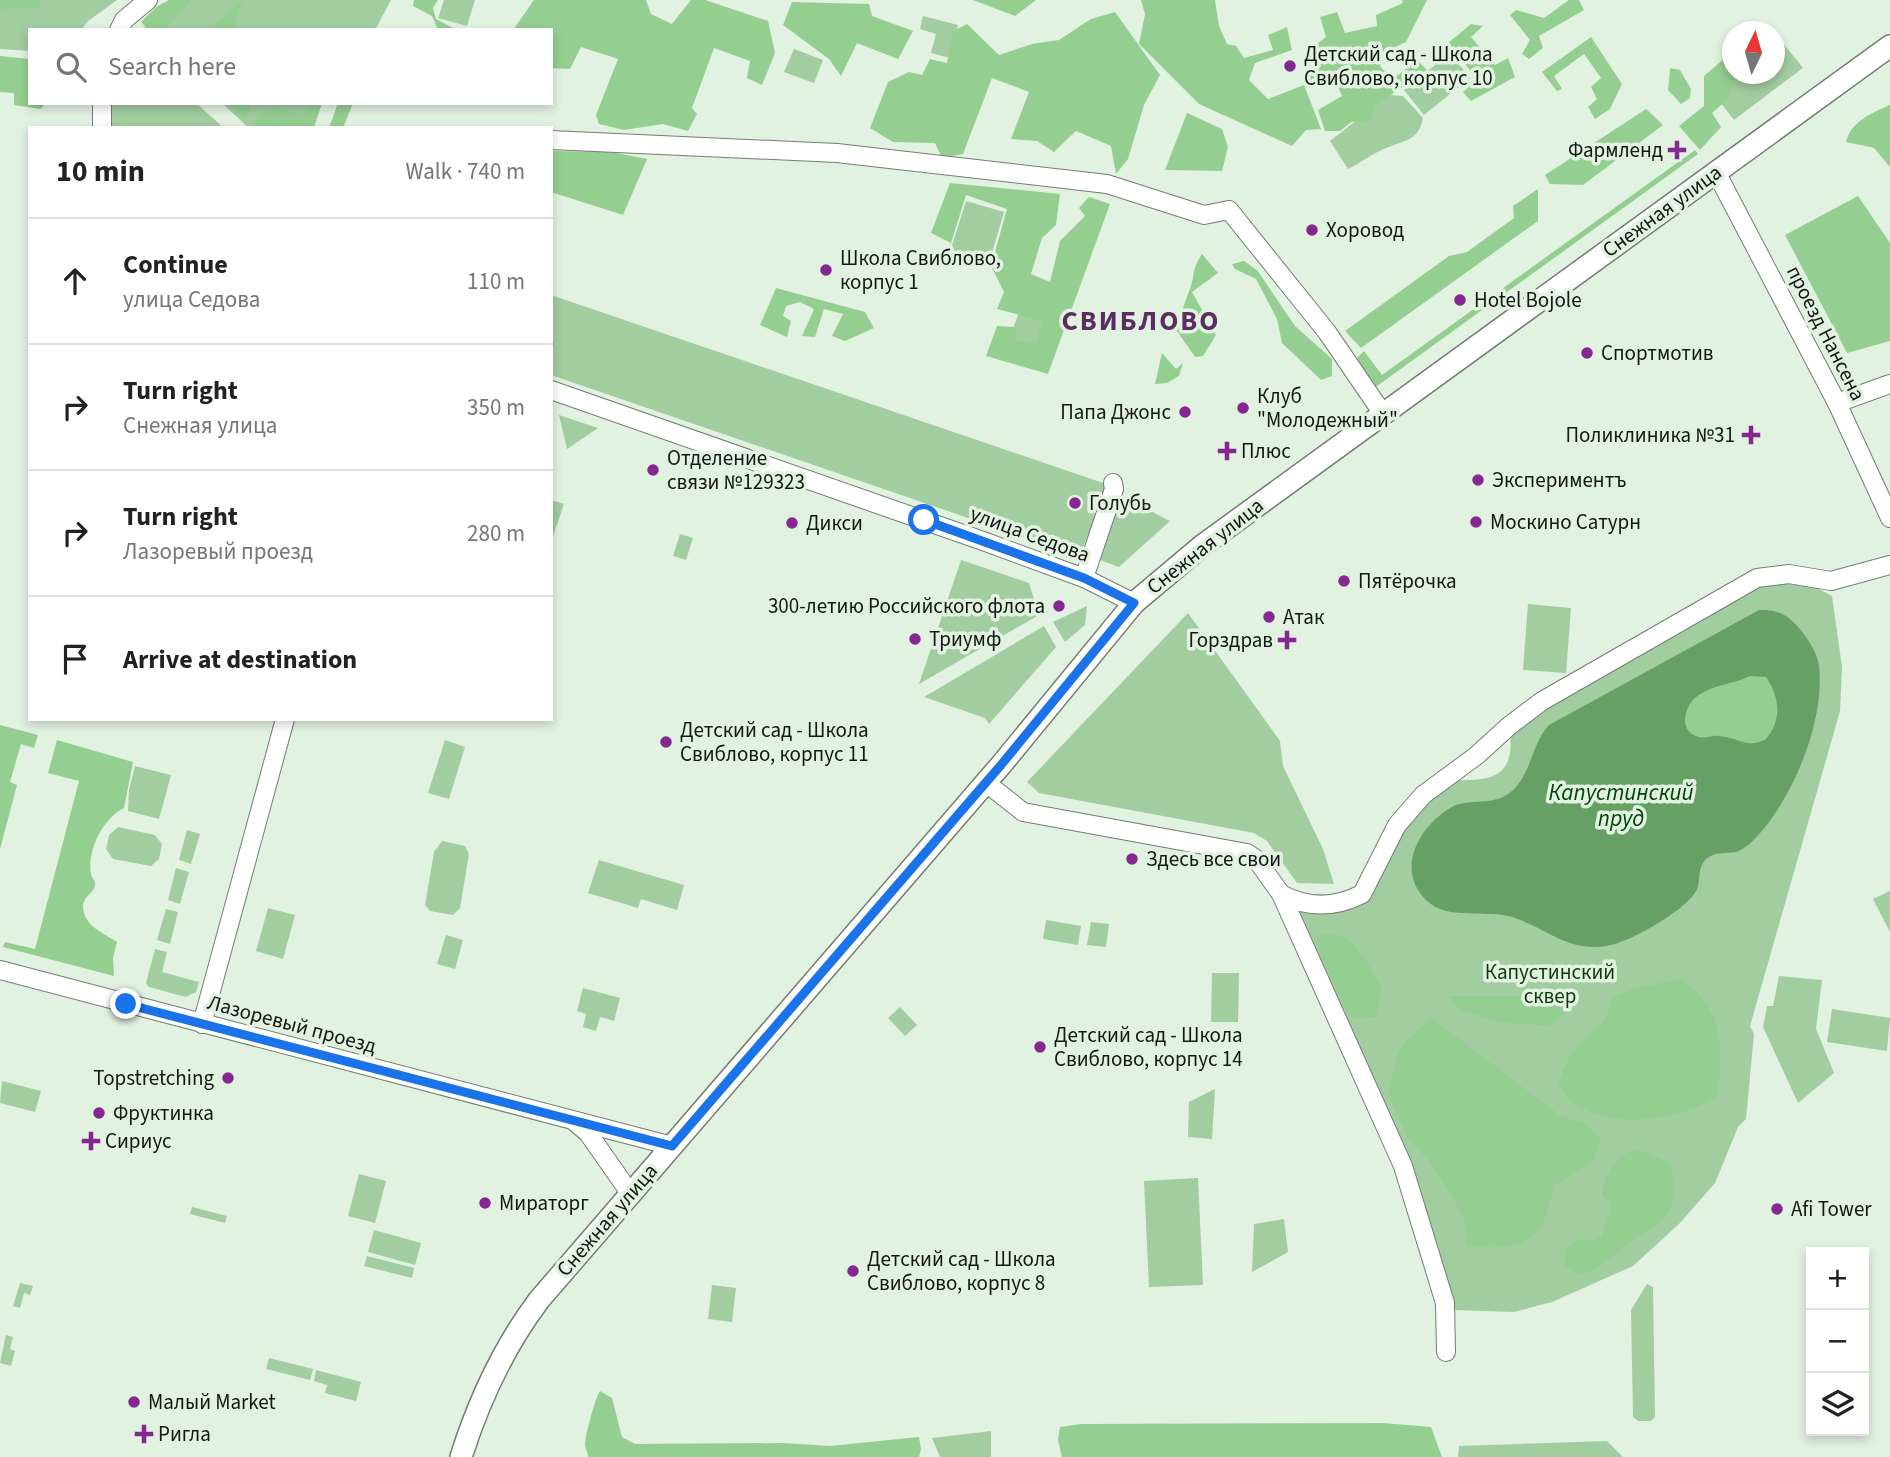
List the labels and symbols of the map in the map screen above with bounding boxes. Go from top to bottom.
north arrow [1722,21,1785,84]
place label: Детский сад - Школа Свиблово, корпус 10 [1304,39,1493,93]
marker: Детский сад - Школа Свиблово, корпус 10 [1282,58,1298,74]
place label: Фармленд [1568,135,1663,165]
marker: Фармленд [1669,142,1685,158]
street label: Снежная улица [1596,157,1728,265]
place label: Хоровод [1326,215,1404,245]
marker: Хоровод [1304,222,1320,238]
place label: Школа Свиблово, корпус 1 [840,243,1001,297]
street label: проезд Нансена [1779,260,1873,406]
marker: Школа Свиблово, корпус 1 [818,262,834,278]
place label: Hotel Bojole [1474,285,1582,315]
marker: Hotel Bojole [1452,292,1468,308]
district label: СВИБЛОВО [1062,301,1220,341]
place label: Спортмотив [1601,338,1713,368]
marker: Спортмотив [1579,345,1595,361]
place label: Клуб "Молодежный" [1257,381,1398,435]
place label: Папа Джонс [1060,397,1171,427]
marker: Клуб "Молодежный" [1235,400,1251,416]
marker: Папа Джонс [1177,404,1193,420]
place label: Поликлиника №31 [1565,420,1735,450]
marker: Поликлиника №31 [1741,425,1761,445]
place label: Плюс [1241,436,1291,466]
place label: Отделение связи №129323 [667,443,805,497]
marker: Плюс [1219,443,1235,459]
marker: Отделение связи №129323 [645,462,661,478]
place label: Экспериментъ [1492,465,1626,495]
marker: Экспериментъ [1470,472,1486,488]
place label: Голубь [1089,488,1151,518]
street label: Снежная улица [1140,491,1270,601]
marker: Голубь [1067,495,1083,511]
street label: улица Седова [966,498,1094,570]
route start [908,504,939,535]
place label: Москино Сатурн [1490,507,1641,537]
place label: Дикси [806,508,863,538]
marker: Москино Сатурн [1468,514,1484,530]
marker: Дикси [784,515,800,531]
place label: Пятёрочка [1358,566,1457,596]
marker: Пятёрочка [1336,573,1352,589]
place label: 300-летию Российского флота [768,591,1045,621]
marker: 300-летию Российского флота [1051,598,1067,614]
place label: Атак [1283,602,1325,632]
marker: Атак [1261,609,1277,625]
place label: Триумф [929,624,1001,654]
place label: Горздрав [1188,625,1273,655]
marker: Триумф [907,631,923,647]
marker: Горздрав [1279,632,1295,648]
place label: Детский сад - Школа Свиблово, корпус 11 [680,715,869,769]
marker: Детский сад - Школа Свиблово, корпус 11 [658,734,674,750]
water label: Капустинский пруд [1548,776,1694,835]
place label: Здесь все свои [1146,844,1281,874]
marker: Здесь все свои [1124,851,1140,867]
park label: Капустинский сквер [1485,957,1615,1011]
street label: Лазоревый проезд [204,987,380,1061]
route end [110,988,141,1019]
place label: Детский сад - Школа Свиблово, корпус 14 [1054,1020,1243,1074]
marker: Детский сад - Школа Свиблово, корпус 14 [1032,1039,1048,1055]
place label: Topstretching [93,1063,214,1093]
marker: Topstretching [220,1070,236,1086]
place label: Фруктинка [113,1098,214,1128]
marker: Фруктинка [91,1105,107,1121]
place label: Сириус [105,1126,172,1156]
marker: Сириус [83,1133,99,1149]
street label: Снежная улица [549,1157,665,1283]
place label: Мираторг [499,1188,589,1218]
place label: Afi Tower [1791,1194,1872,1224]
marker: Мираторг [477,1195,493,1211]
marker: Afi Tower [1769,1201,1785,1217]
place label: Детский сад - Школа Свиблово, корпус 8 [867,1244,1056,1298]
marker: Детский сад - Школа Свиблово, корпус 8 [845,1263,861,1279]
place label: Малый Market [148,1387,276,1417]
marker: Малый Market [126,1394,142,1410]
place label: Ригла [158,1419,211,1449]
marker: Ригла [136,1426,152,1442]

